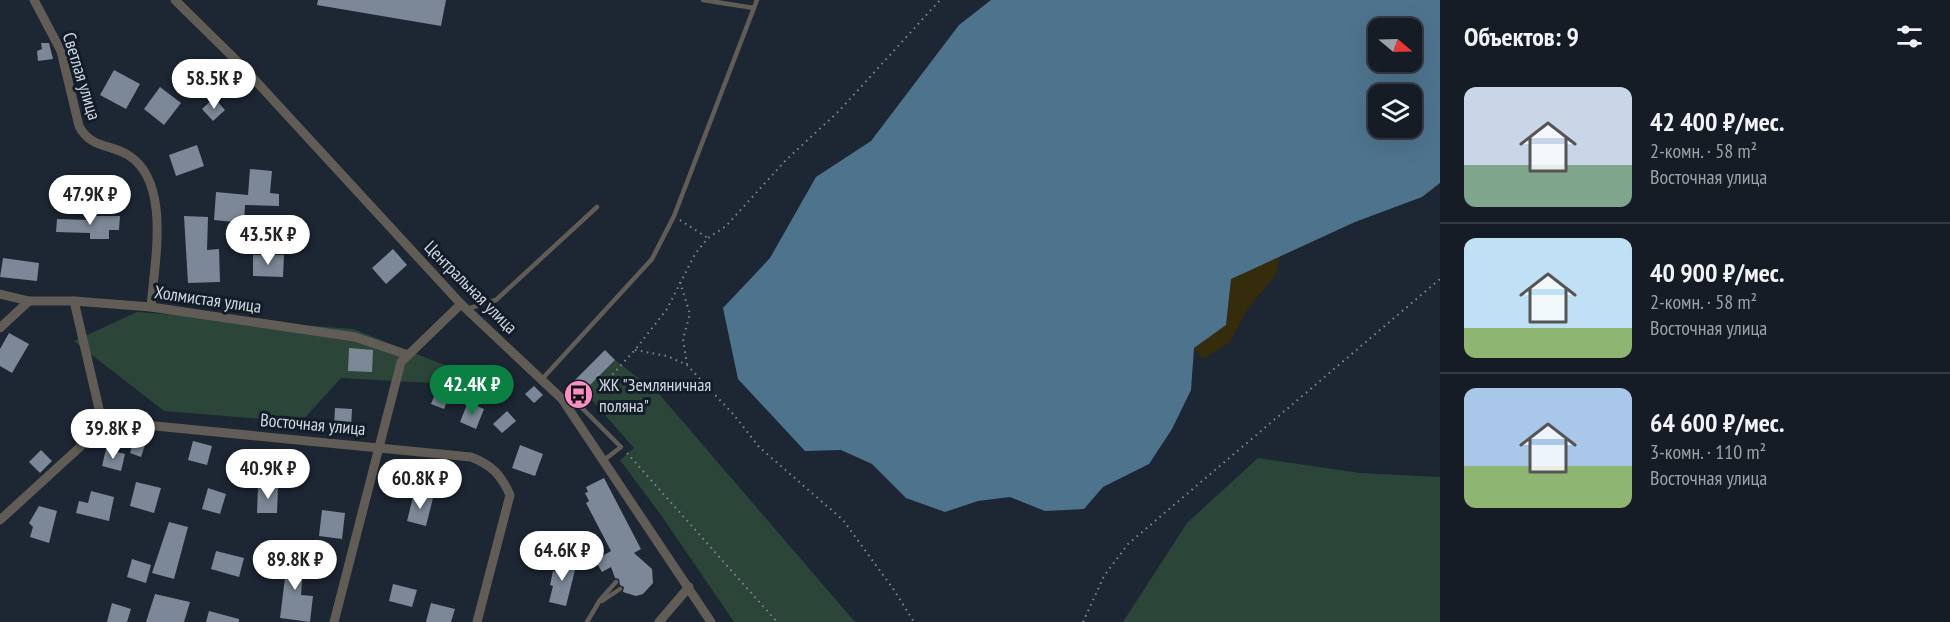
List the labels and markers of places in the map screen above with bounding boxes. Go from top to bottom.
pin: 58.5K ₽ [159,59,269,110]
pin: 47.9K ₽ [35,175,145,226]
pin: 43.5K ₽ [213,215,323,266]
pin: 42.4K ₽ [417,365,527,416]
place label: ЖК "Земляничная поляна" [598,373,711,417]
bus stop icon: ЖК "Земляничная поляна" [562,378,594,410]
pin: 39.8K ₽ [58,409,168,460]
pin: 40.9K ₽ [213,449,323,500]
pin: 60.8K ₽ [365,459,475,510]
pin: 64.6K ₽ [507,531,617,582]
pin: 89.8K ₽ [240,540,350,591]

